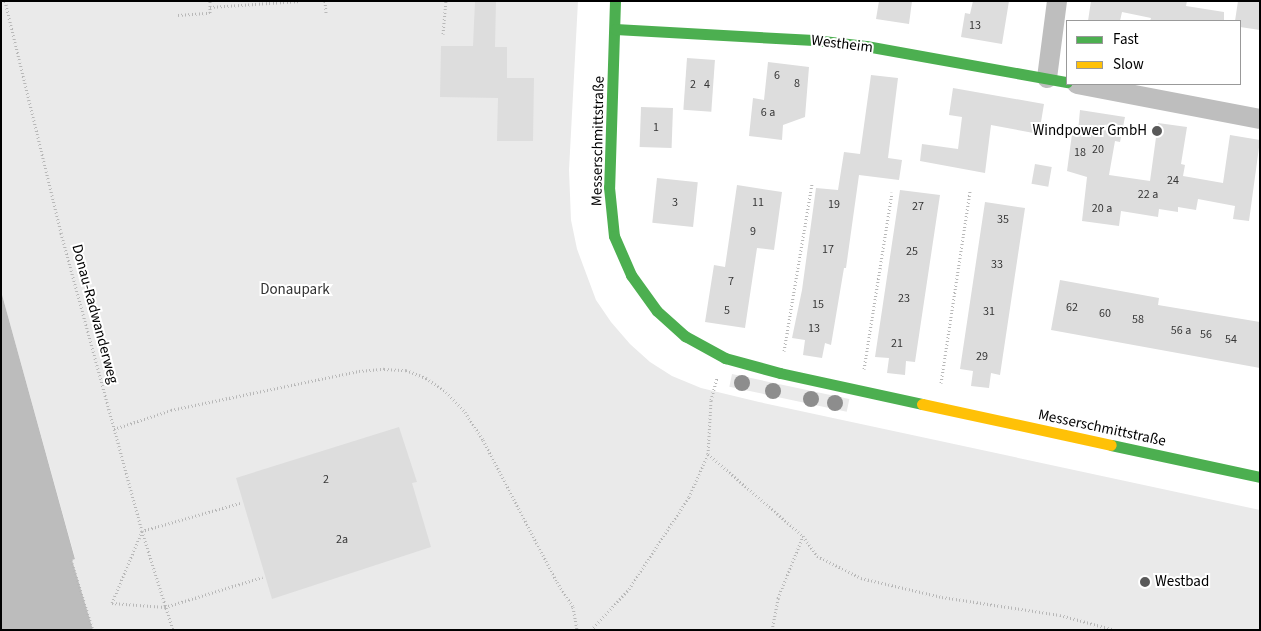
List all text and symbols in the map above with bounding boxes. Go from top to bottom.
house number: 13 [969,19,981,33]
legend [1066,20,1241,85]
text: Fast [1113,29,1139,50]
street label: Westheim [810,31,874,57]
text: Slow [1113,54,1144,75]
house number: 6 [774,69,780,83]
street label: Messerschmittstraße [588,76,608,206]
house number: 8 [794,77,800,91]
house number: 2 [690,78,696,92]
house number: 4 [704,78,710,92]
house number: 6 a [761,106,775,120]
house number: 1 [653,121,659,135]
place label: Windpower GmbH [1032,122,1147,140]
marker: Windpower GmbH [1151,125,1163,137]
house number: 20 [1092,143,1104,157]
house number: 18 [1074,146,1086,160]
house number: 24 [1167,174,1179,188]
house number: 22 a [1138,188,1158,202]
house number: 3 [672,196,678,210]
house number: 11 [752,196,764,210]
house number: 19 [828,198,840,212]
house number: 27 [912,200,924,214]
house number: 20 a [1092,202,1112,216]
house number: 35 [997,213,1009,227]
house number: 9 [750,225,756,239]
street label: Donau-Radwanderweg [68,242,122,386]
house number: 17 [822,243,834,257]
house number: 25 [906,245,918,259]
house number: 33 [991,258,1003,272]
house number: 7 [728,275,734,289]
park label: Donaupark [260,281,330,299]
house number: 23 [898,292,910,306]
house number: 15 [812,298,824,312]
house number: 62 [1066,301,1078,315]
house number: 5 [724,304,730,318]
house number: 31 [983,305,995,319]
house number: 60 [1099,307,1111,321]
house number: 58 [1132,313,1144,327]
house number: 13 [808,322,820,336]
house number: 56 a [1171,324,1191,338]
house number: 56 [1200,328,1212,342]
house number: 54 [1225,333,1237,347]
house number: 21 [891,337,903,351]
house number: 29 [976,350,988,364]
street label: Messerschmittstraße [1036,406,1168,450]
house number: 2 [323,473,329,487]
house number: 2a [336,533,348,547]
place label: Westbad [1155,573,1209,591]
marker: Westbad [1139,576,1151,588]

